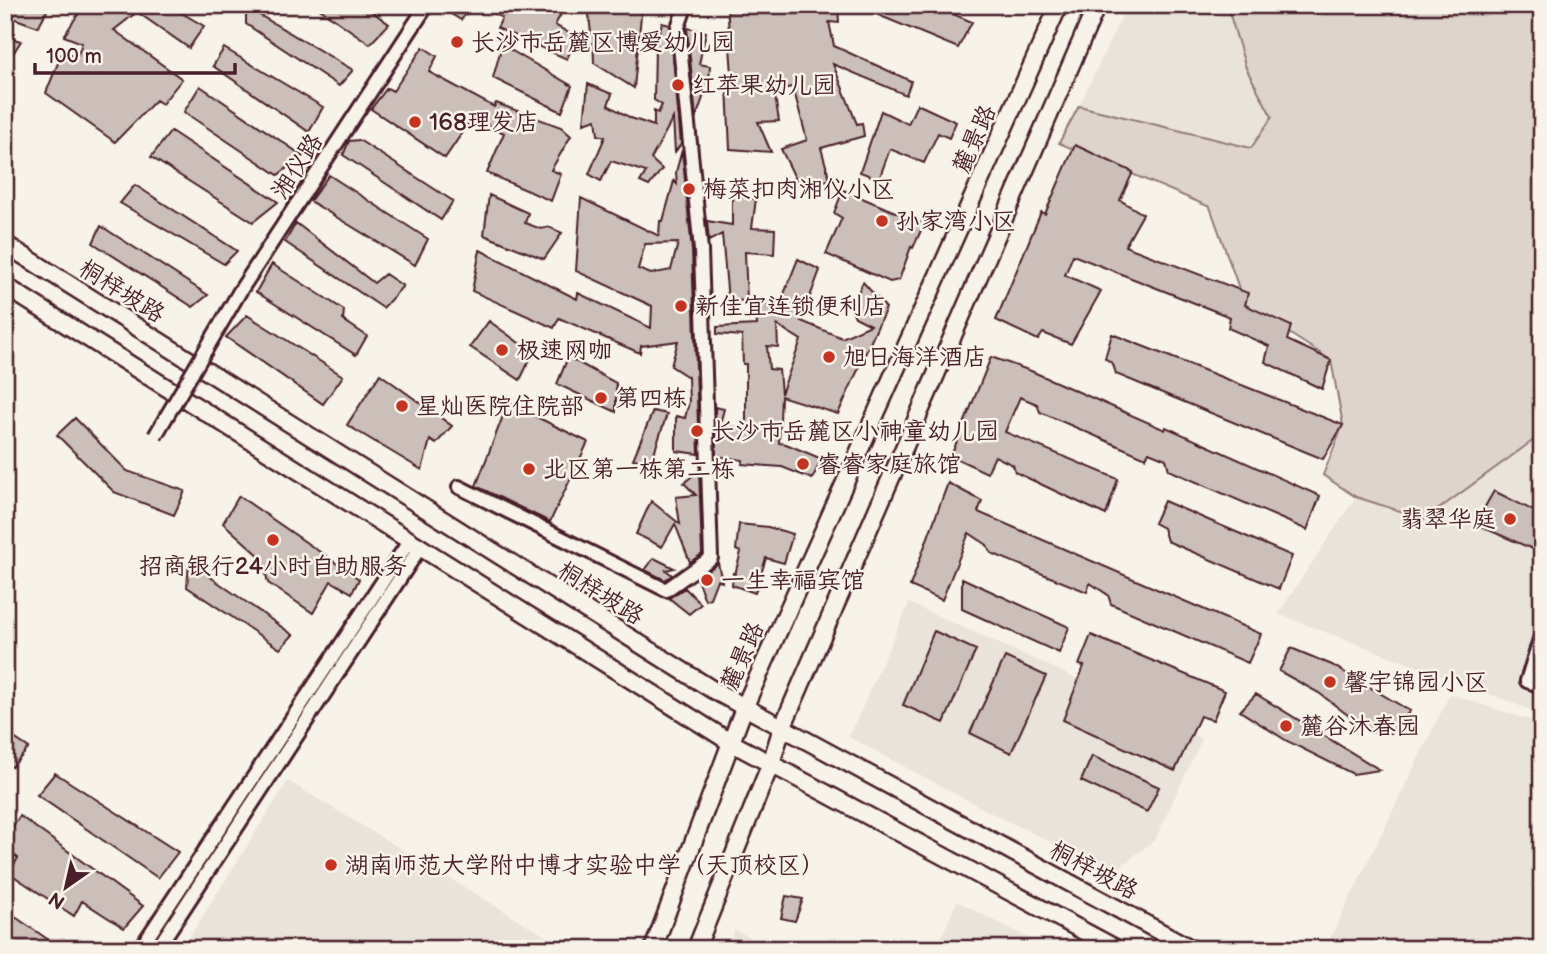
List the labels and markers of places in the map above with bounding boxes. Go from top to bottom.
place label: 长沙市岳麓区博爱幼儿园 [471,28,735,57]
marker: 长沙市岳麓区博爱幼儿园 [449,34,465,50]
place label: 红苹果幼儿园 [692,71,836,100]
marker: 红苹果幼儿园 [670,77,686,93]
place label: 168理发店 [429,108,539,137]
marker: 168理发店 [407,114,423,130]
place label: 梅菜扣肉湘仪小区 [703,175,895,204]
marker: 梅菜扣肉湘仪小区 [681,181,697,197]
place label: 孙家湾小区 [896,207,1016,236]
marker: 孙家湾小区 [874,213,890,229]
place label: 新佳宜连锁便利店 [695,292,887,321]
marker: 新佳宜连锁便利店 [673,298,689,314]
place label: 极速网咖 [516,336,612,365]
marker: 极速网咖 [494,342,510,358]
place label: 旭日海洋酒店 [843,343,987,372]
marker: 旭日海洋酒店 [821,349,837,365]
place label: 第四栋 [615,384,687,413]
marker: 第四栋 [593,390,609,406]
place label: 星灿医院住院部 [416,392,584,421]
marker: 星灿医院住院部 [394,398,410,414]
place label: 长沙市岳麓区小神童幼儿园 [711,417,999,446]
marker: 长沙市岳麓区小神童幼儿园 [689,423,705,439]
place label: 睿睿家庭旅馆 [817,450,961,479]
place label: 北区第一栋第二栋 [543,455,735,484]
marker: 睿睿家庭旅馆 [795,456,811,472]
marker: 北区第一栋第二栋 [521,461,537,477]
place label: 翡翠华庭 [1400,505,1496,534]
marker: 翡翠华庭 [1502,511,1518,527]
marker: 招商银行24小时自助服务 [265,532,281,548]
place label: 招商银行24小时自助服务 [139,552,407,581]
place label: 一生幸福宾馆 [721,566,865,595]
marker: 一生幸福宾馆 [699,572,715,588]
place label: 馨宇锦园小区 [1344,668,1488,697]
marker: 馨宇锦园小区 [1322,674,1338,690]
place label: 麓谷沐春园 [1300,712,1420,741]
marker: 麓谷沐春园 [1278,718,1294,734]
place label: 湖南师范大学附中博才实验中学（天顶校区） [345,851,825,880]
marker: 湖南师范大学附中博才实验中学（天顶校区） [323,857,339,873]

